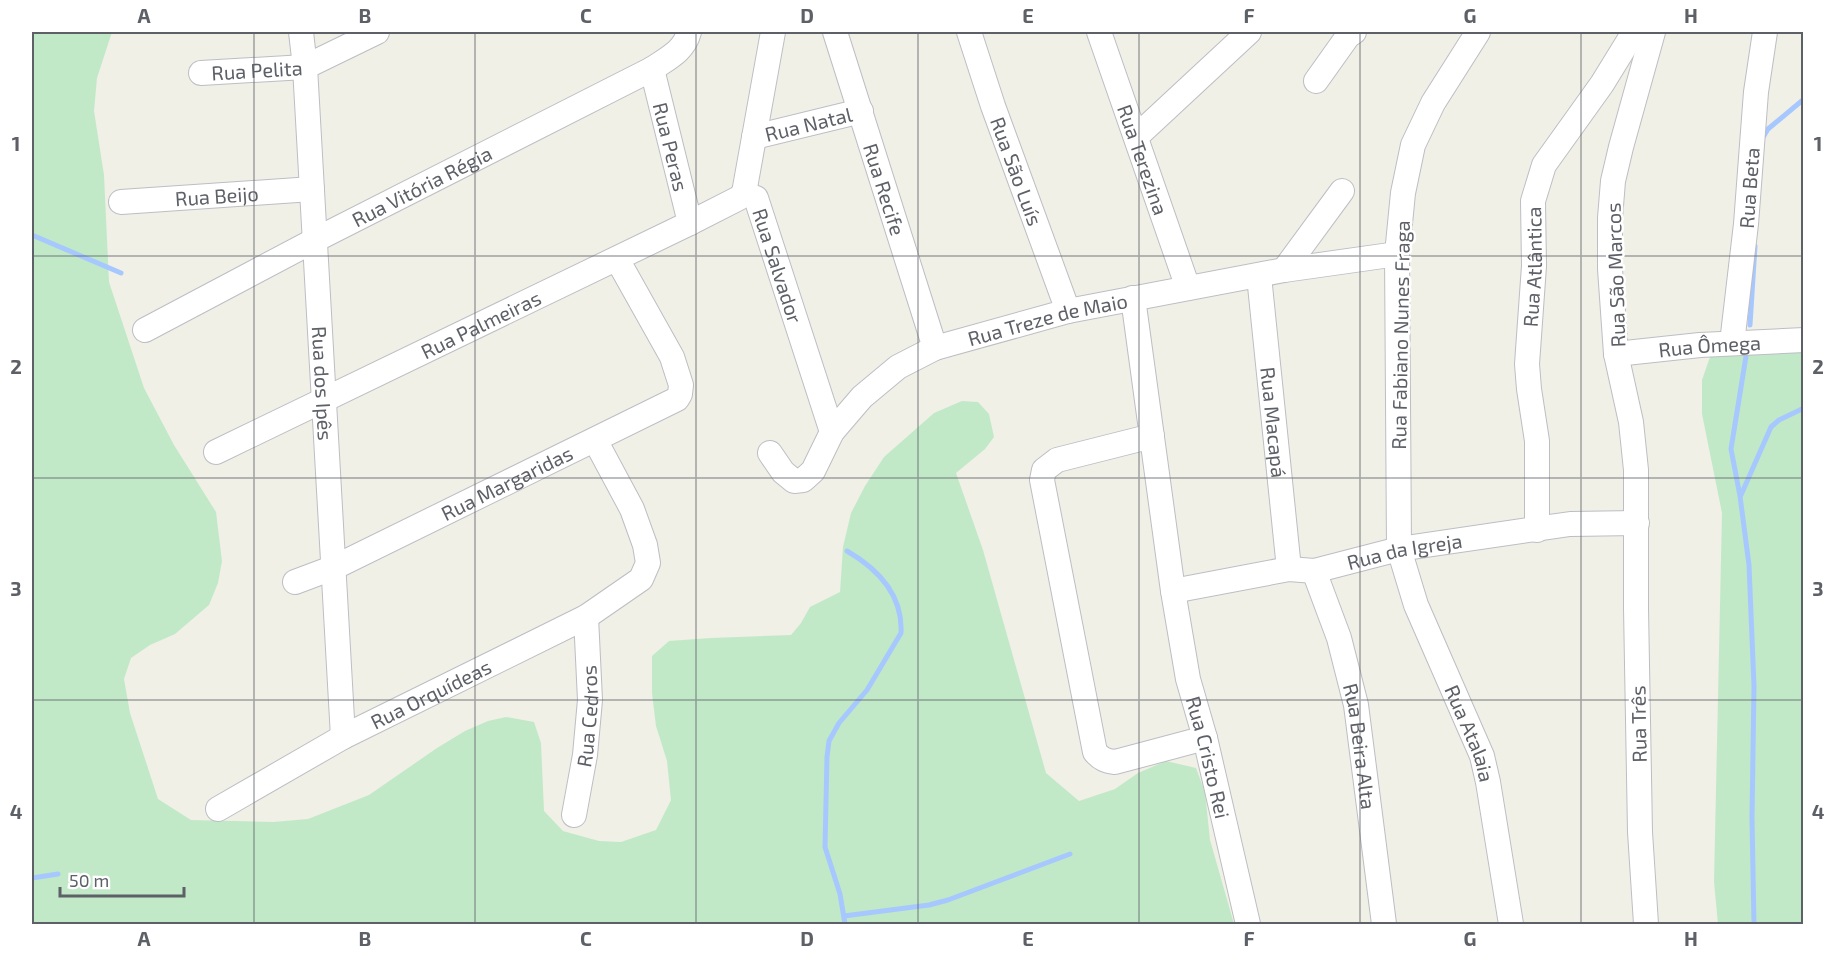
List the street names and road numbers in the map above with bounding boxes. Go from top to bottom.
street label: Rua Pelita [211,55,303,84]
street label: Rua Peras [649,100,694,194]
street label: Rua Terezina [1113,101,1174,218]
street label: Rua Natal [762,102,854,146]
street label: Rua São Luís [986,113,1048,229]
street label: Rua Vitória Régia [348,140,496,231]
street label: Rua Recife [859,140,911,238]
street label: Rua Beta [1734,147,1764,229]
street label: Rua Beijo [174,181,259,210]
street label: Rua São Marcos [1600,202,1630,348]
street label: Rua Salvador [748,205,808,326]
street label: Rua Atlântica [1518,206,1546,328]
street label: Rua Fabiano Nunes Fraga [1386,220,1414,450]
street label: Rua Palmeiras [417,285,545,363]
street label: Rua Treze de Maio [965,288,1129,350]
street label: Rua dos Ipês [308,325,338,441]
street label: Rua Ômega [1657,330,1761,361]
street label: Rua Macapá [1256,366,1292,479]
street label: Rua Margaridas [437,440,576,525]
street label: Rua da Igreja [1344,528,1464,574]
street label: Rua Orquídeas [366,654,495,734]
street label: Rua Cedros [571,665,602,769]
street label: Rua Beira Alta [1339,680,1381,811]
street label: Rua Atalaia [1440,681,1500,784]
street label: Rua Três [1625,685,1651,763]
street label: Rua Cristo Rei [1182,693,1235,821]

